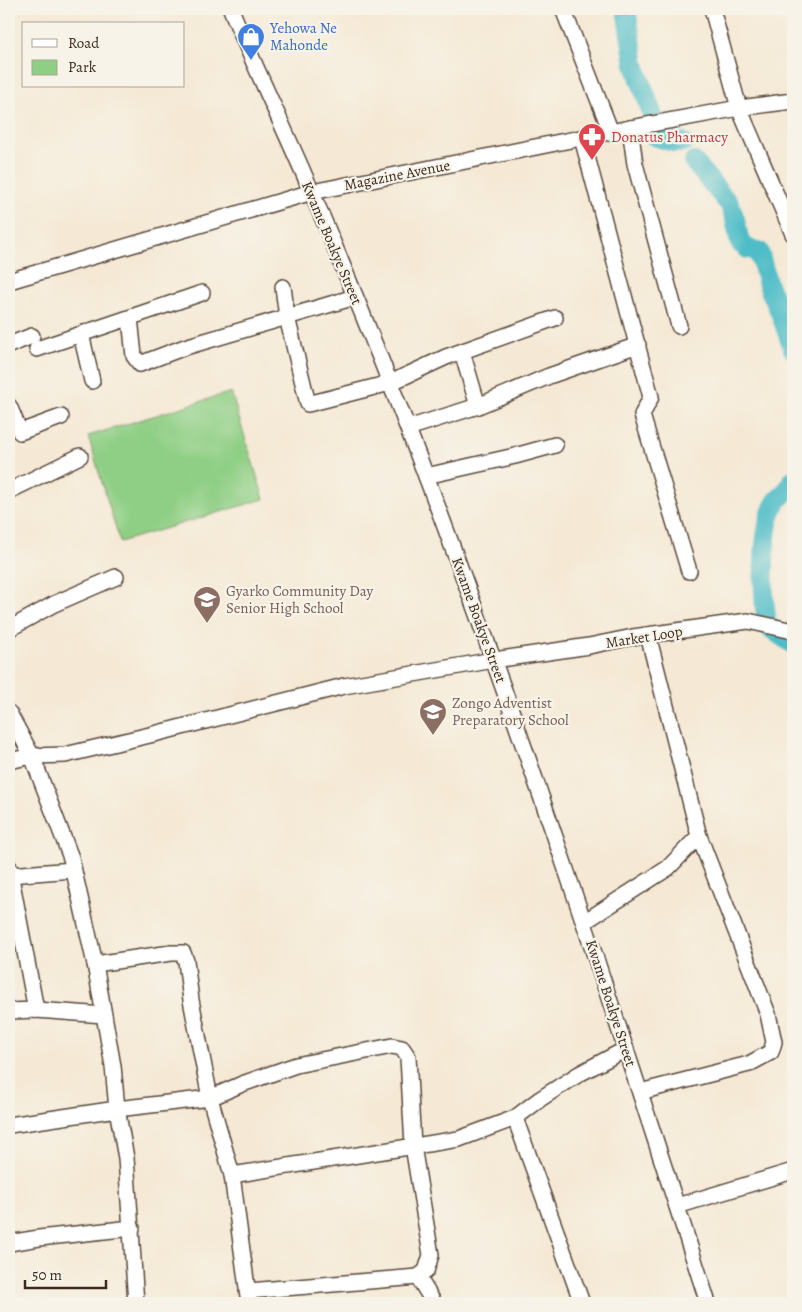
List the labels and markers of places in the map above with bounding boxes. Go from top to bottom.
place label: Yehowa Ne Mahonde [269,18,337,55]
shop icon: Yehowa Ne Mahonde [236,22,266,61]
pharmacy icon: Donatus Pharmacy [577,122,607,161]
place label: Donatus Pharmacy [611,127,728,147]
place label: Gyarko Community Day Senior High School [226,581,373,618]
school or university icon: Gyarko Community Day Senior High School [192,585,222,624]
place label: Zongo Adventist Preparatory School [452,693,569,730]
school or university icon: Zongo Adventist Preparatory School [418,697,448,736]

